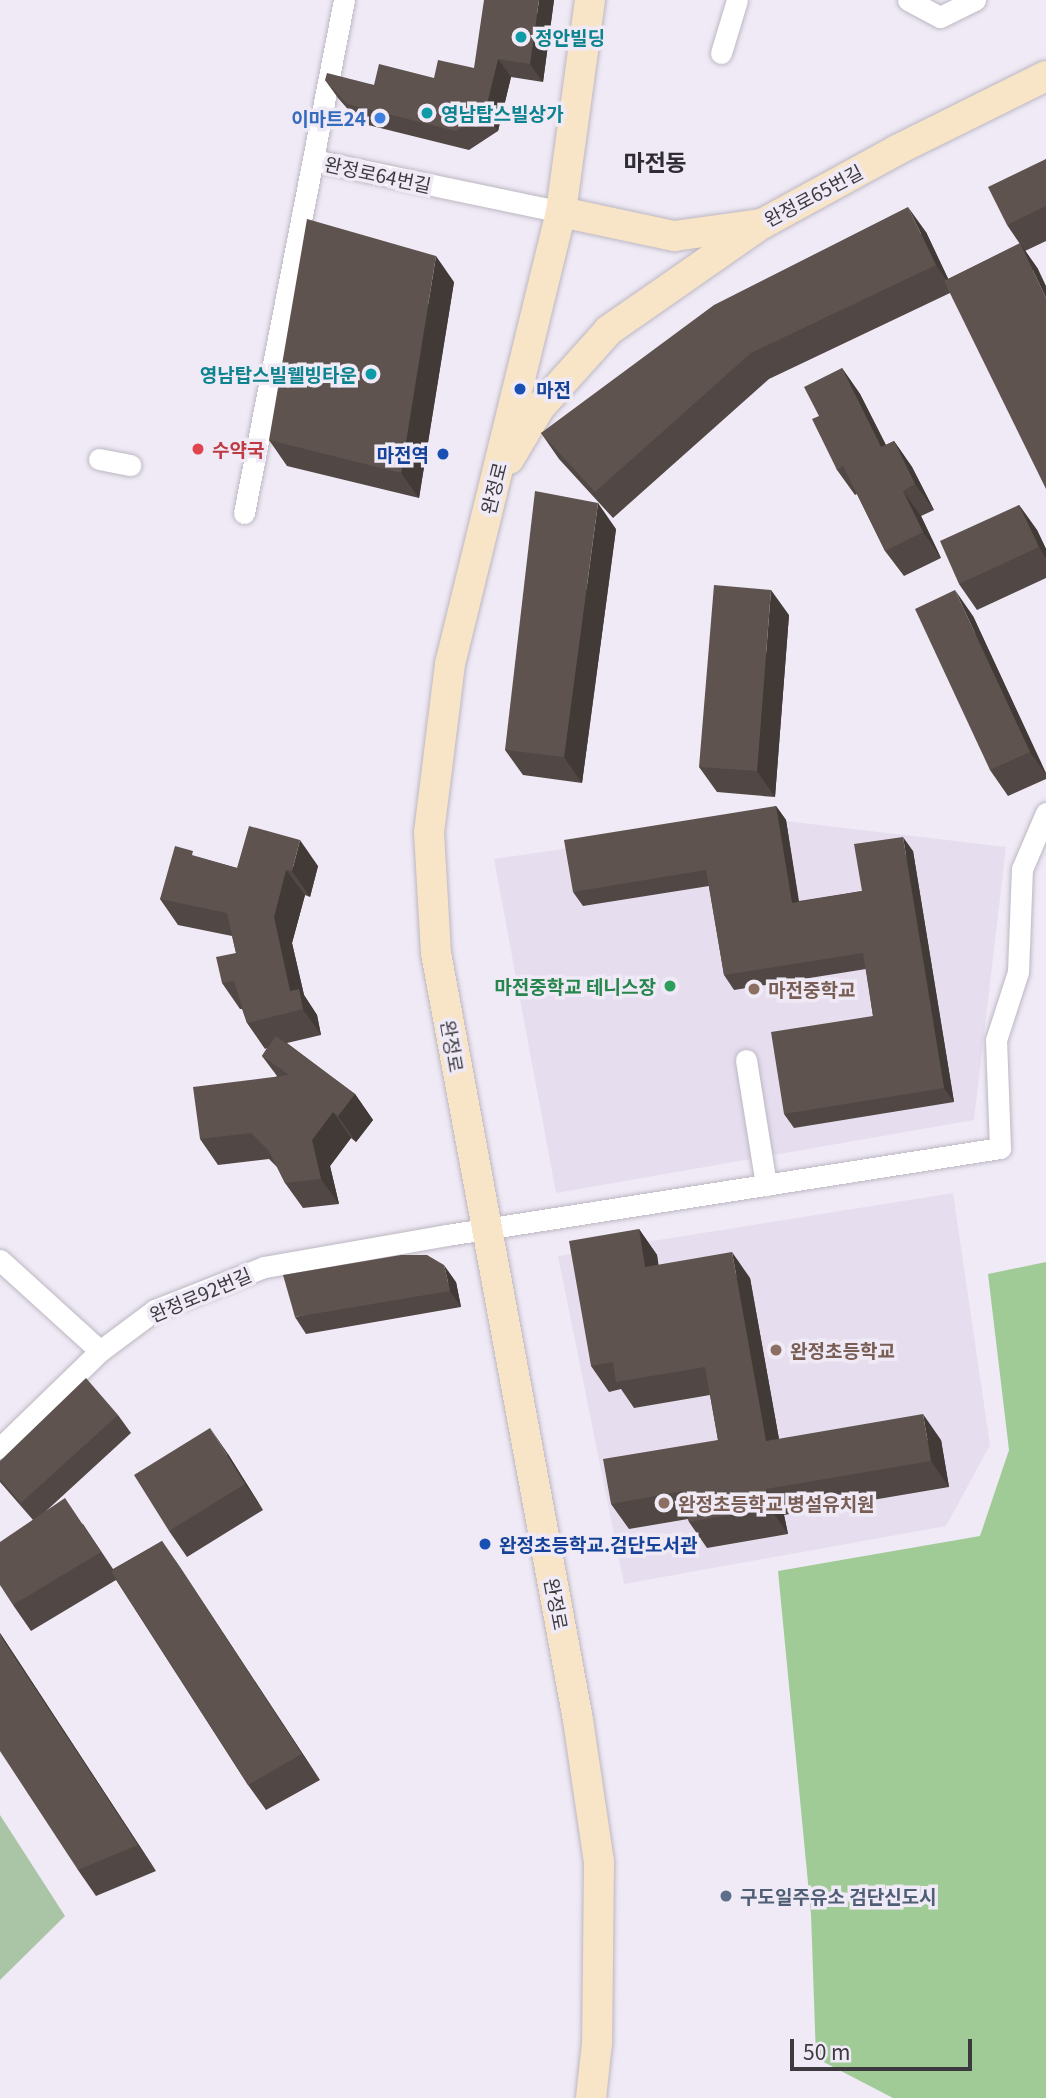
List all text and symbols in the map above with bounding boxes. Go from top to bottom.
place label: 정안빌딩 [535,26,605,48]
marker: 정안빌딩 [513,29,529,45]
place label: 영남탑스빌상가 [441,102,563,124]
marker: 영남탑스빌상가 [419,105,435,121]
place label: 이마트24 [291,107,366,129]
marker: 이마트24 [372,110,388,126]
district label: 마전동 [623,147,687,175]
street label: 완정로64번길 [323,152,433,196]
street label: 완정로65번길 [760,159,866,231]
place label: 영남탑스빌웰빙타운 [200,363,357,385]
marker: 영남탑스빌웰빙타운 [363,366,379,382]
place label: 마전 [536,378,571,400]
marker: 마전 [510,379,530,399]
place label: 수약국 [212,438,264,460]
marker: 수약국 [190,441,206,457]
place label: 마전역 [377,443,429,465]
marker: 마전역 [435,446,451,462]
street label: 완정로 [476,460,510,516]
place label: 마전중학교 테니스장 [494,975,656,997]
marker: 마전중학교 테니스장 [662,978,678,994]
place label: 마전중학교 [768,978,855,1000]
marker: 마전중학교 [746,981,762,997]
street label: 완정로 [437,1018,469,1074]
street label: 완정로92번길 [146,1262,254,1326]
place label: 완정초등학교 [790,1339,895,1361]
marker: 완정초등학교 [768,1342,784,1358]
place label: 완정초등학교 병설유치원 [678,1492,875,1514]
marker: 완정초등학교 병설유치원 [656,1495,672,1511]
place label: 완정초등학교.검단도서관 [499,1533,697,1555]
marker: 완정초등학교.검단도서관 [477,1536,493,1552]
street label: 완정로 [541,1576,573,1632]
place label: 구도일주유소 검단신도시 [740,1885,937,1907]
marker: 구도일주유소 검단신도시 [718,1888,734,1904]
scale bar [794,2024,976,2068]
text: 50 m [803,2036,850,2066]

